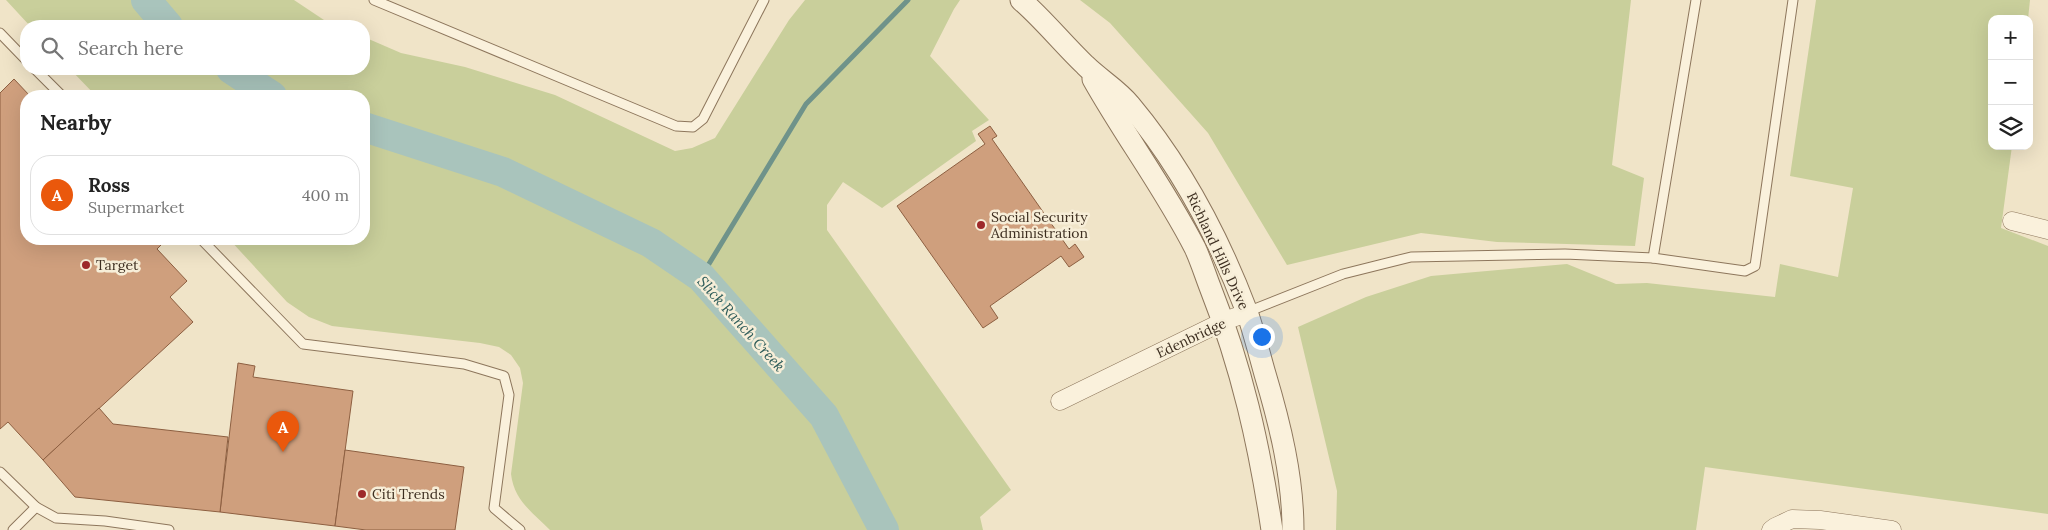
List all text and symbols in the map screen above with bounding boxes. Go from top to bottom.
map controls [1988,15,2033,150]
button: + [1988,15,2033,60]
search box [20,20,370,75]
icon: search [38,34,66,62]
text: Search here [78,36,184,60]
button: − [1988,60,2033,105]
button: layers [1988,105,2033,150]
text: Nearby [40,109,111,136]
text: Ross [88,173,130,197]
text: A [52,185,62,205]
text: 400 m [302,185,349,205]
street label: Richland Hills Drive [1183,189,1253,313]
text: Supermarket [88,197,184,217]
place label: Social Security Administration [990,208,1089,242]
marker: Social Security Administration [975,219,987,231]
place label: Target [96,256,139,274]
marker: Target [80,259,92,271]
water label: Slick Ranch Creek [694,272,789,375]
street label: Edenbridge [1153,314,1229,362]
your location [1249,324,1275,350]
pin: A [267,411,299,452]
place label: Citi Trends [372,485,445,503]
marker: Citi Trends [356,488,368,500]

